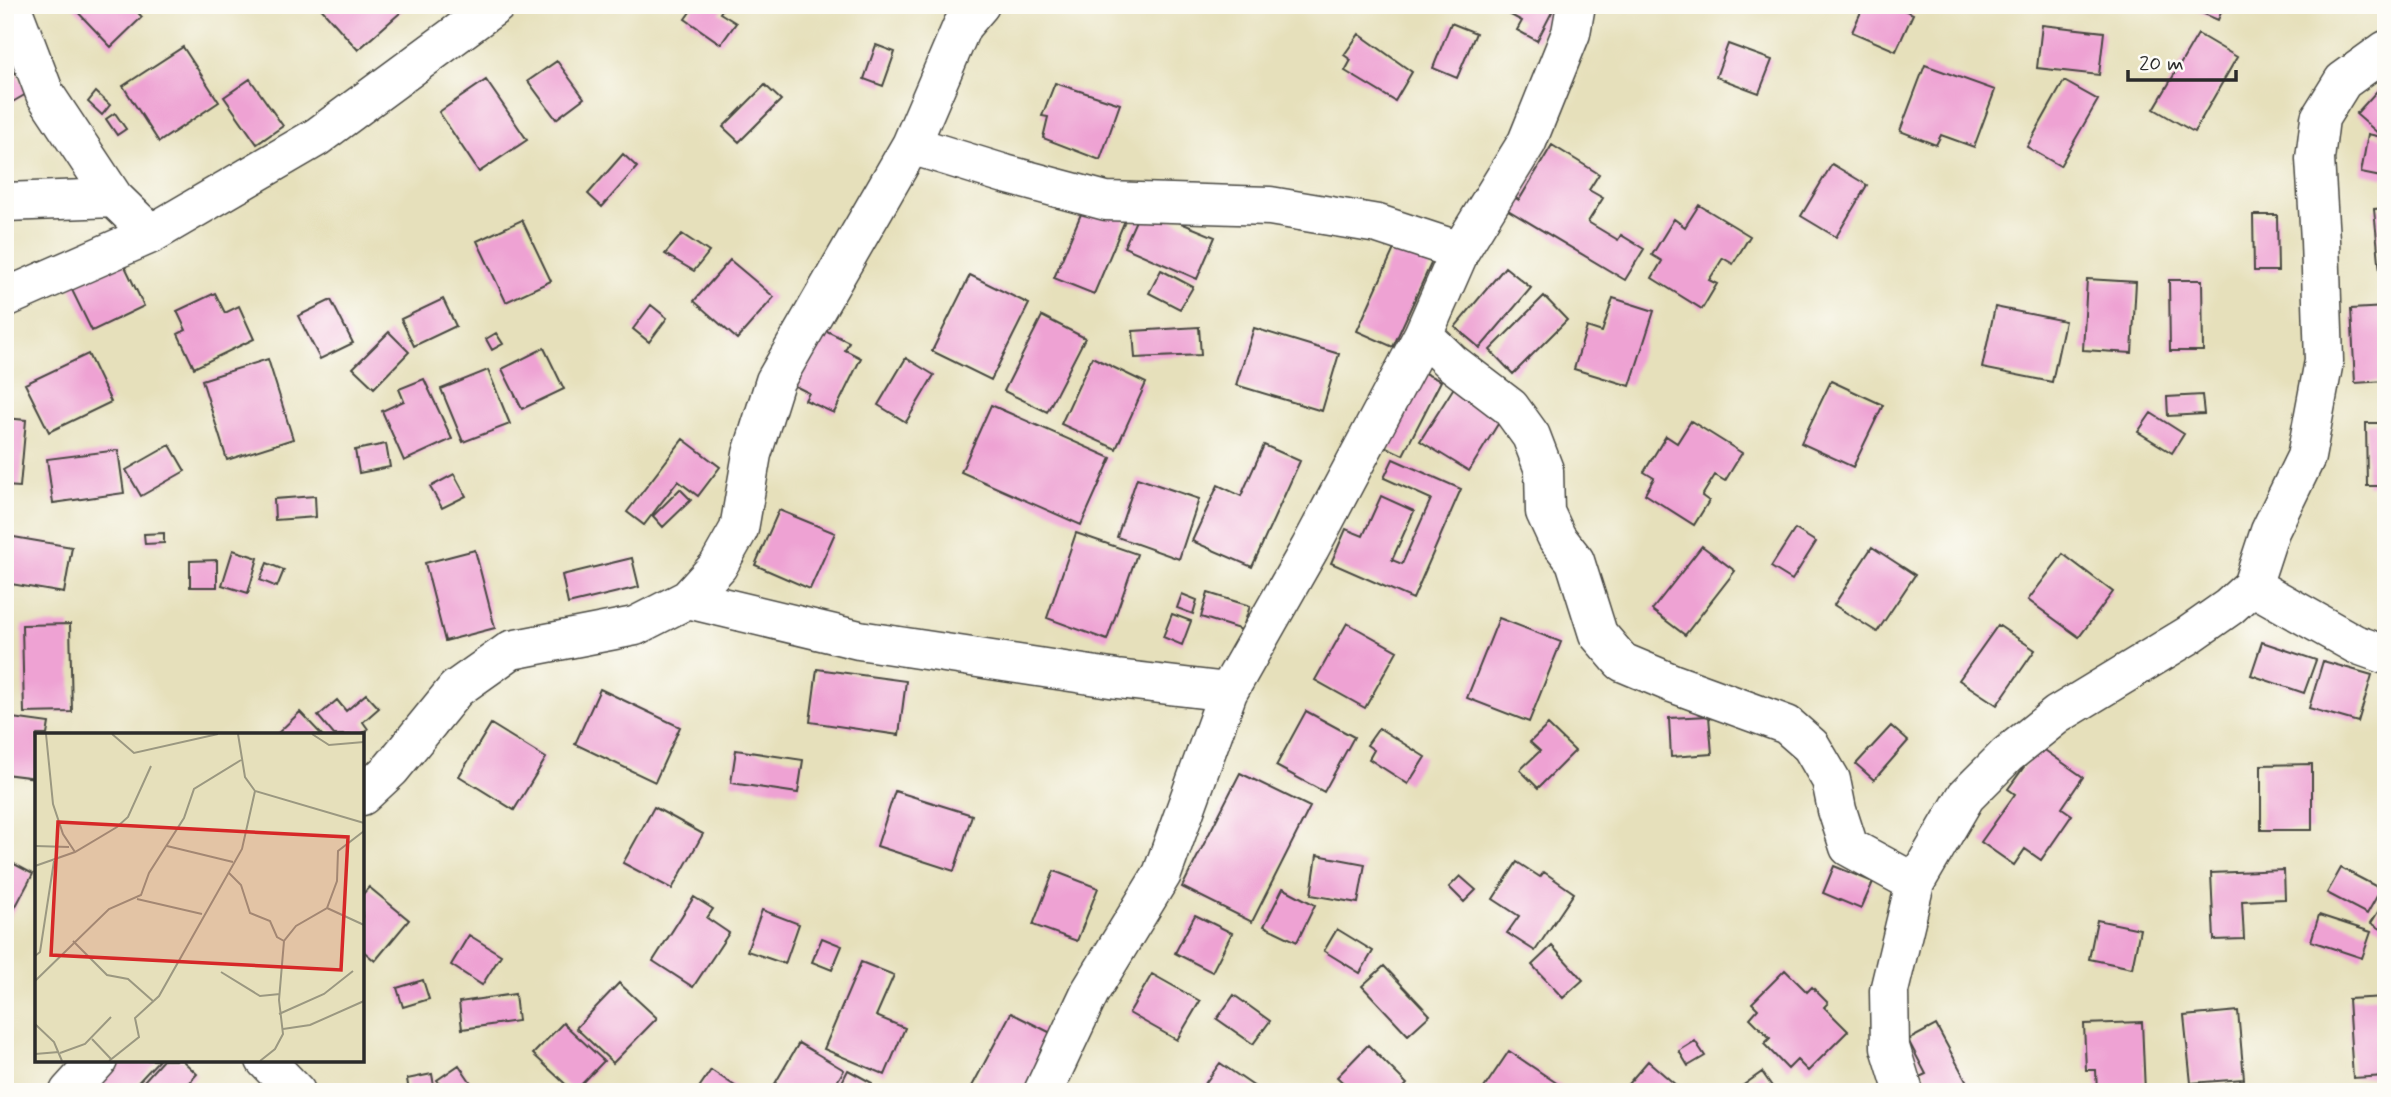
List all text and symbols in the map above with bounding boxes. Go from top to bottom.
scale bar [2128,38,2237,82]
text: 20 m [2139,50,2184,78]
inset map [35,733,364,1062]

